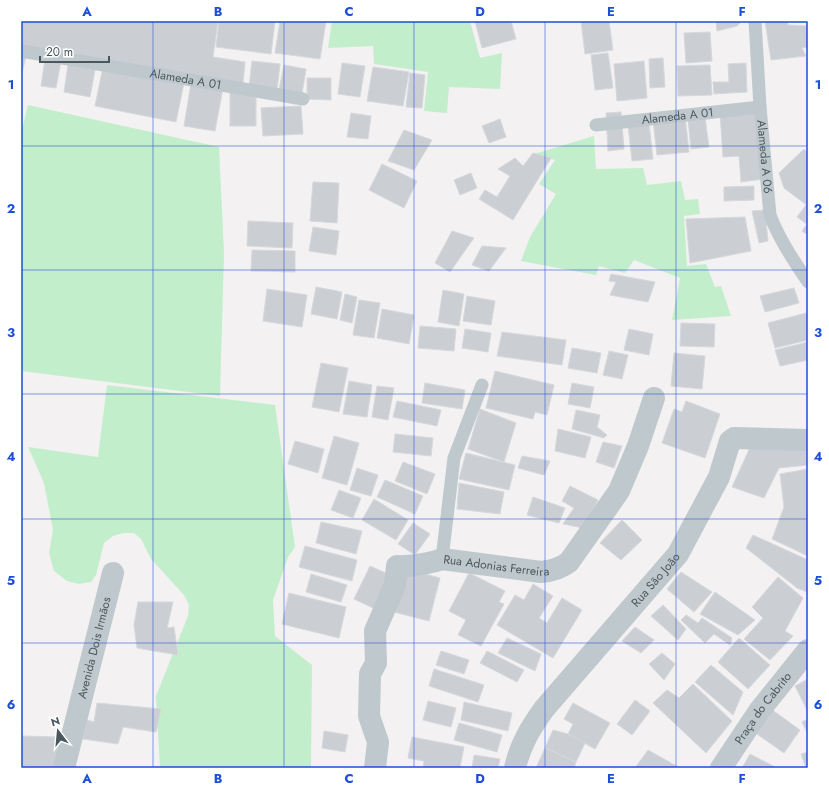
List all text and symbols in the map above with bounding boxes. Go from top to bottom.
text: A [81,2,92,21]
text: B [214,2,223,21]
text: C [344,2,354,21]
text: D [475,2,485,21]
text: E [607,2,615,21]
text: F [738,2,746,21]
scale bar [40,38,109,64]
text: 20 m [46,43,73,61]
street label: Alameda A 01 [148,64,223,94]
text: 1 [8,75,14,94]
text: 1 [815,75,821,94]
street label: Alameda A 01 [641,103,714,129]
street label: Alameda A 06 [752,119,777,194]
text: 2 [7,199,15,218]
text: 2 [814,199,822,218]
text: 3 [7,323,15,342]
text: 3 [814,323,822,342]
text: 4 [6,447,16,466]
text: 4 [813,447,823,466]
street label: Rua São João [627,548,685,611]
street label: Rua Adonias Ferreira [442,550,551,581]
text: 5 [7,571,15,590]
text: 5 [814,571,822,590]
street label: Avenida Dois Irmãos [73,595,116,701]
street label: Praça do Cabrito [730,668,796,748]
text: 6 [7,695,16,714]
text: 6 [814,695,823,714]
north arrow [38,711,78,751]
text: N [49,712,62,730]
text: A [81,769,92,788]
text: B [214,769,223,788]
text: C [344,769,354,788]
text: D [475,769,485,788]
text: E [607,769,615,788]
text: F [738,769,746,788]

